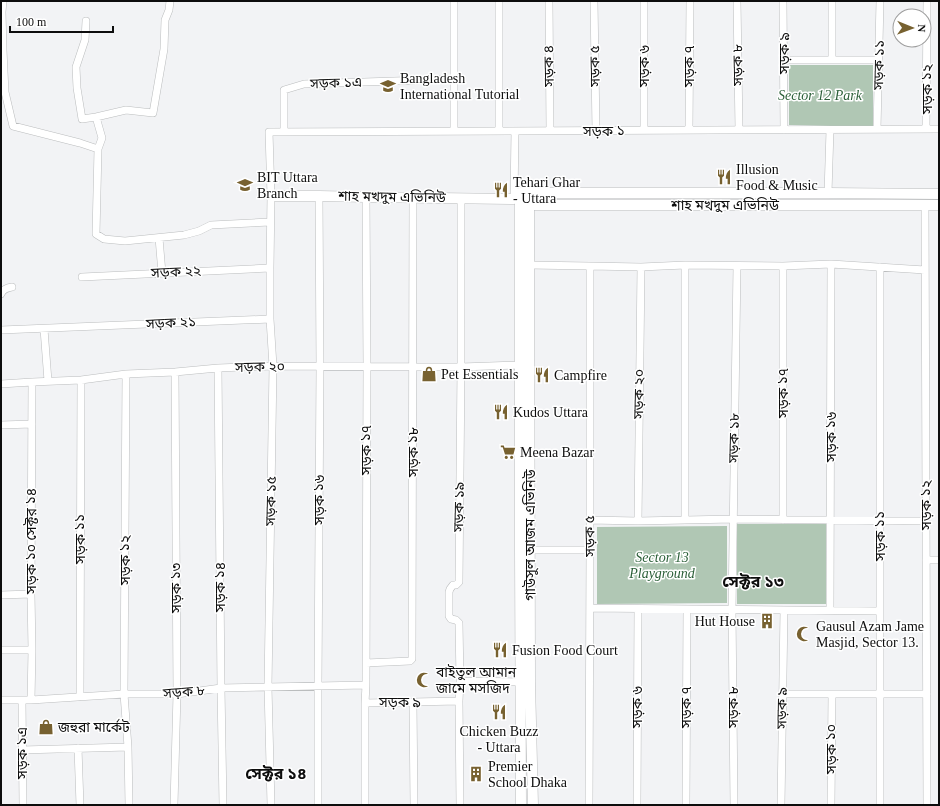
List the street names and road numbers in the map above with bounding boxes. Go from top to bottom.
street label: সড়ক ৯ [777,32,792,75]
street label: সড়ক ১১ [871,40,887,91]
street label: সড়ক ৮ [730,44,746,87]
street label: সড়ক ৪ [541,45,557,88]
street label: সড়ক ৫ [587,45,603,88]
street label: সড়ক ৬ [637,45,652,88]
street label: সড়ক ৭ [682,45,697,88]
street label: সড়ক ১২ [920,63,935,115]
street label: সড়ক ১এ [309,75,362,91]
street label: সড়ক ১ [582,124,625,139]
street label: শাহ মখদুম এভিনিউ [337,188,447,205]
street label: শাহ মখদুম এভিনিউ [670,197,780,213]
street label: সড়ক ২২ [150,263,202,281]
street label: সড়ক ২১ [145,314,196,332]
street label: সড়ক ২০ [234,359,285,375]
street label: সড়ক ১৭ [776,368,791,419]
street label: সড়ক ২০ [631,369,647,420]
street label: সড়ক ১৬ [824,412,839,463]
street label: সড়ক ১৮ [726,413,742,464]
street label: সড়ক ১৭ [359,425,374,476]
street label: সড়ক ১৮ [406,427,421,478]
street label: গাউসুল আজম এভিনিউ [522,468,539,601]
street label: সড়ক ১৬ [312,475,327,526]
street label: সড়ক ১৫ [263,476,279,527]
street label: সড়ক ১২ [919,479,934,531]
street label: সড়ক ১৯ [451,482,467,533]
street label: সড়ক ১০ সেক্টর ১৪ [23,488,39,595]
street label: সড়ক ১১ [873,511,888,562]
street label: সড়ক ১১ [73,514,88,565]
street label: সড়ক ৫ [582,515,598,558]
street label: সড়ক ১২ [118,534,133,586]
street label: সড়ক ১৪ [213,562,228,613]
street label: সড়ক ১৩ [169,563,184,614]
street label: সড়ক ৮ [162,683,205,701]
street label: সড়ক ৬ [630,686,645,729]
street label: সড়ক ৭ [679,686,694,729]
street label: সড়ক ৮ [726,686,741,729]
street label: সড়ক ৯ [774,687,790,730]
street label: সড়ক ৯ [378,695,421,710]
street label: সড়ক ১০ [824,724,839,775]
street label: সড়ক ১এ [15,727,30,780]

